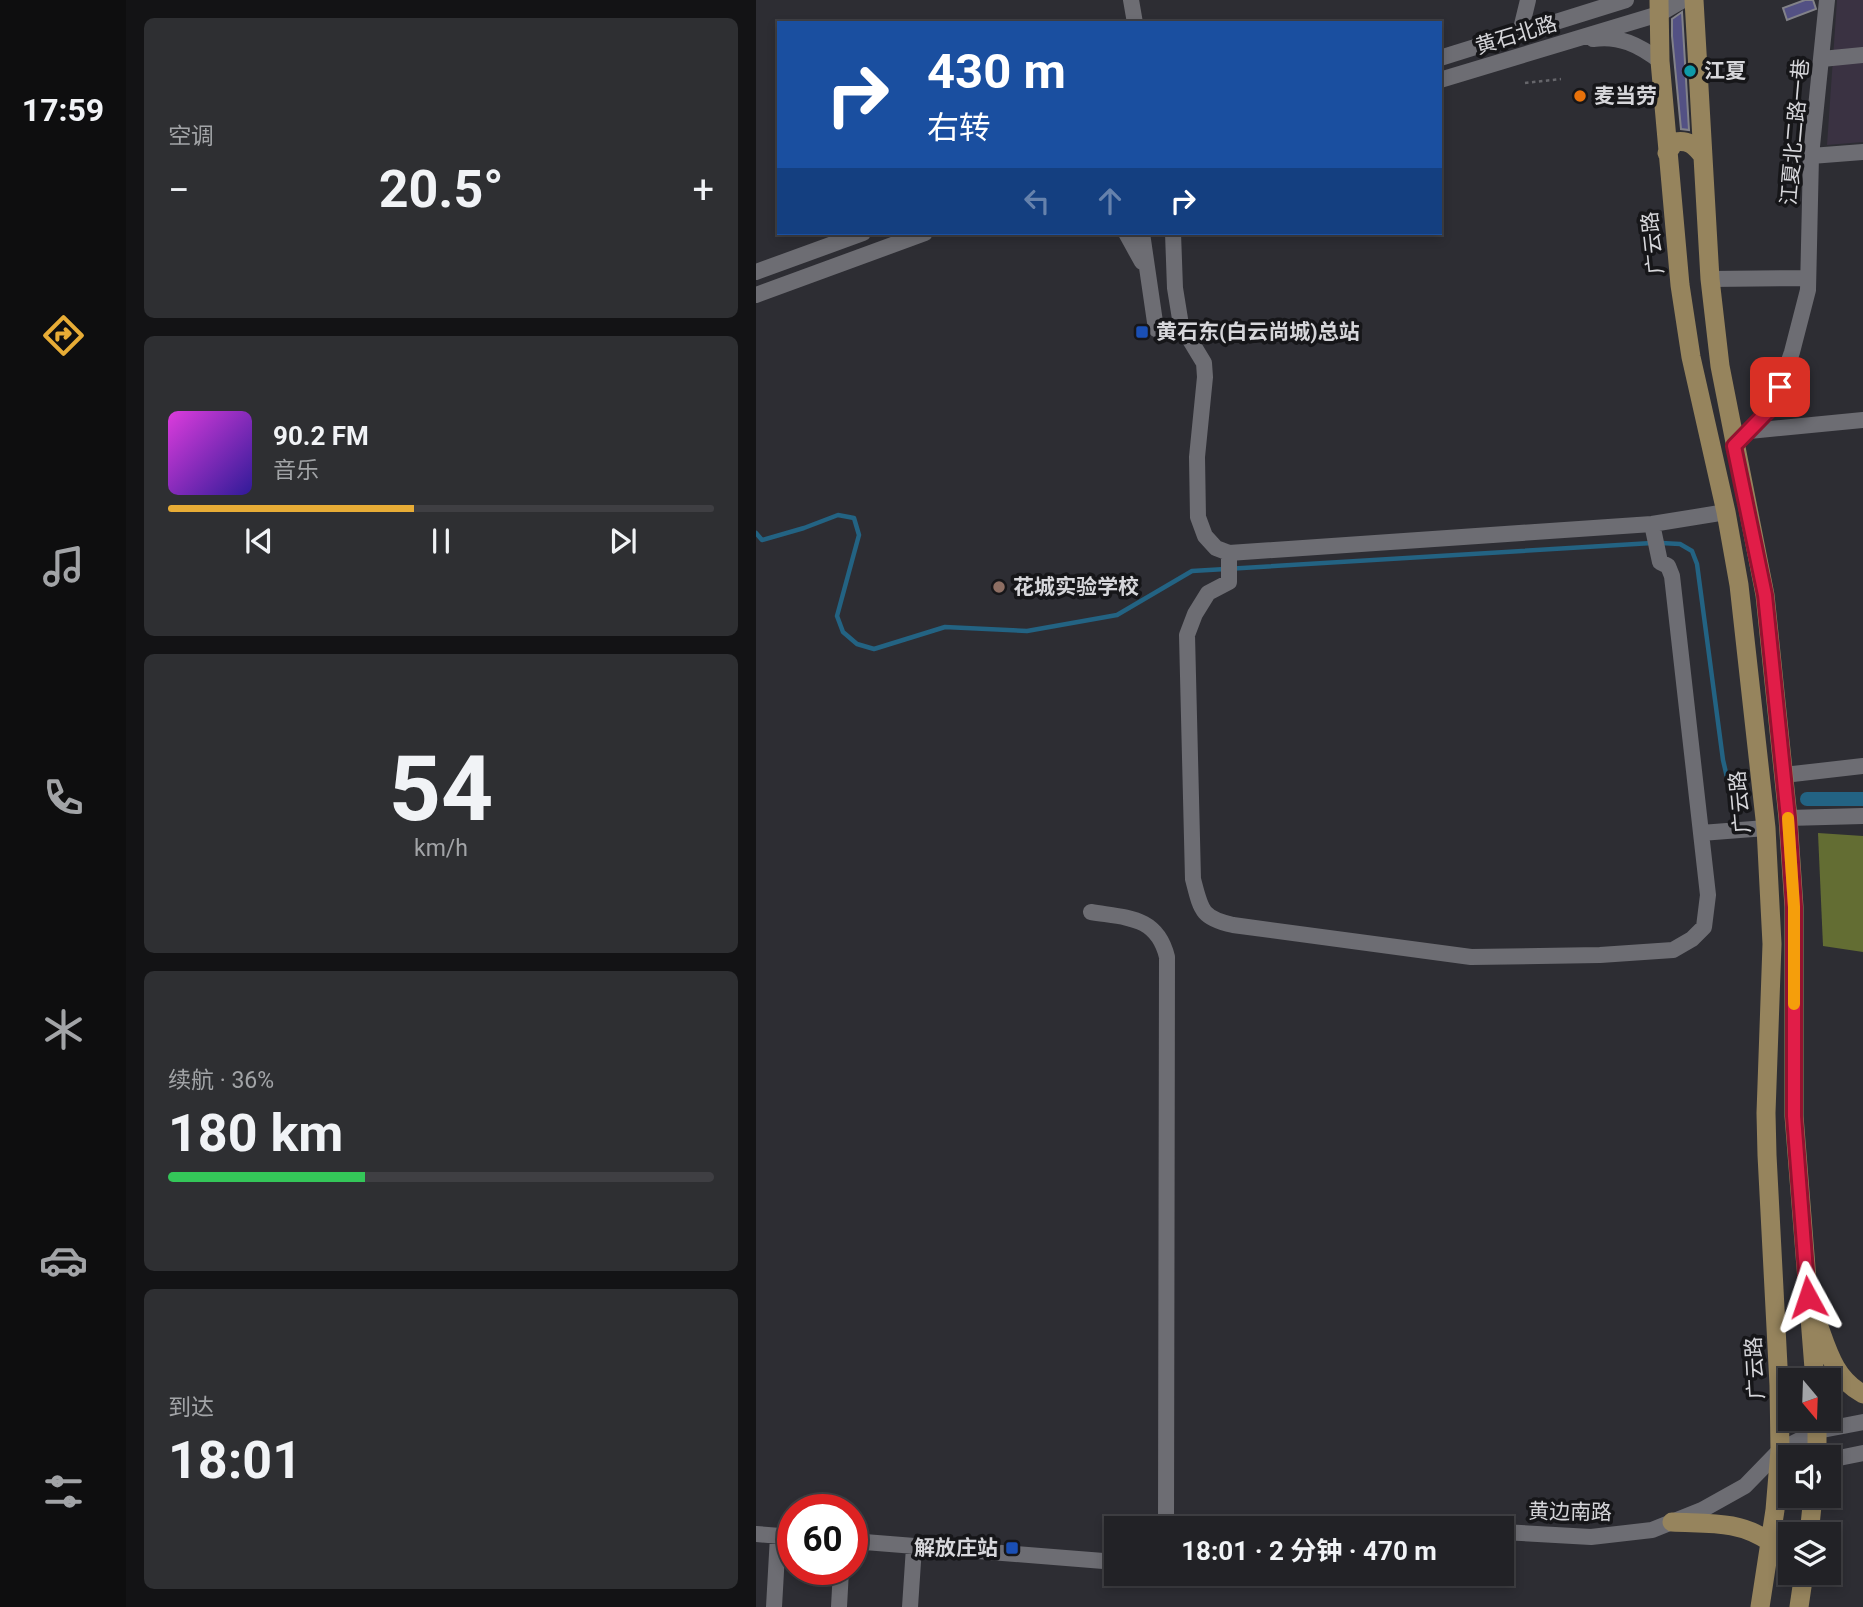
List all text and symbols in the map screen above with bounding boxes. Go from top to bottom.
street label: 黄石北路 [1472,11,1560,59]
text: 430 m [927,43,1066,100]
icon: right [812,49,903,140]
street label: 江夏北二路一巷 [1777,58,1813,206]
place label: 江夏 [1704,59,1746,83]
marker: 江夏 [1682,63,1698,79]
place label: 麦当劳 [1594,84,1657,108]
marker: 麦当劳 [1572,88,1588,104]
text: 17:59 [22,91,104,129]
text: 右转 [927,109,991,147]
text: 空调 [168,123,214,150]
text: 20.5° [379,159,504,220]
text: − [168,168,190,212]
text: + [692,168,714,212]
icon: left [1018,182,1056,220]
icon: ahead [1091,182,1129,220]
icon: right [1164,182,1202,220]
street label: 广云路 [1638,210,1668,276]
icon: directions [39,311,88,360]
place label: 黄石东(白云尚城)总站 [1156,320,1360,344]
marker: 黄石东(白云尚城)总站 [1134,324,1150,340]
pin [1750,357,1810,417]
icon: arrive [1761,368,1799,406]
text: 90.2 FM [273,421,369,451]
text: 音乐 [273,457,319,484]
icon: previous [240,522,278,560]
icon: pause [422,522,460,560]
icon: next [604,522,642,560]
icon: music [39,542,88,591]
place label: 花城实验学校 [1013,575,1139,599]
marker: 花城实验学校 [991,579,1007,595]
text: 54 [389,736,493,842]
street label: 广云路 [1725,770,1755,834]
icon: phone [39,773,88,822]
text: km/h [414,835,468,862]
icon: climate [39,1005,88,1054]
text: 续航 · 36% [168,1067,274,1094]
text: 180 km [168,1103,343,1164]
icon: car [39,1236,88,1285]
position arrow [1771,1260,1845,1334]
street label: 广云路 [1741,1336,1769,1400]
north arrow [1778,1368,1841,1432]
map controls [1778,1368,1841,1585]
text: 到达 [168,1394,214,1421]
text: 18:01 [168,1430,302,1491]
button: sound [1778,1445,1841,1508]
icon: filters [39,1467,88,1516]
speed limit sign: 60 [777,1494,868,1585]
street label: 黄边南路 [1528,1499,1612,1525]
button: layers [1778,1522,1841,1585]
place label: 解放庄站 [914,1536,998,1560]
text: 18:01 · 2 分钟 · 470 m [1181,1536,1437,1566]
marker: 解放庄站 [1004,1540,1020,1556]

